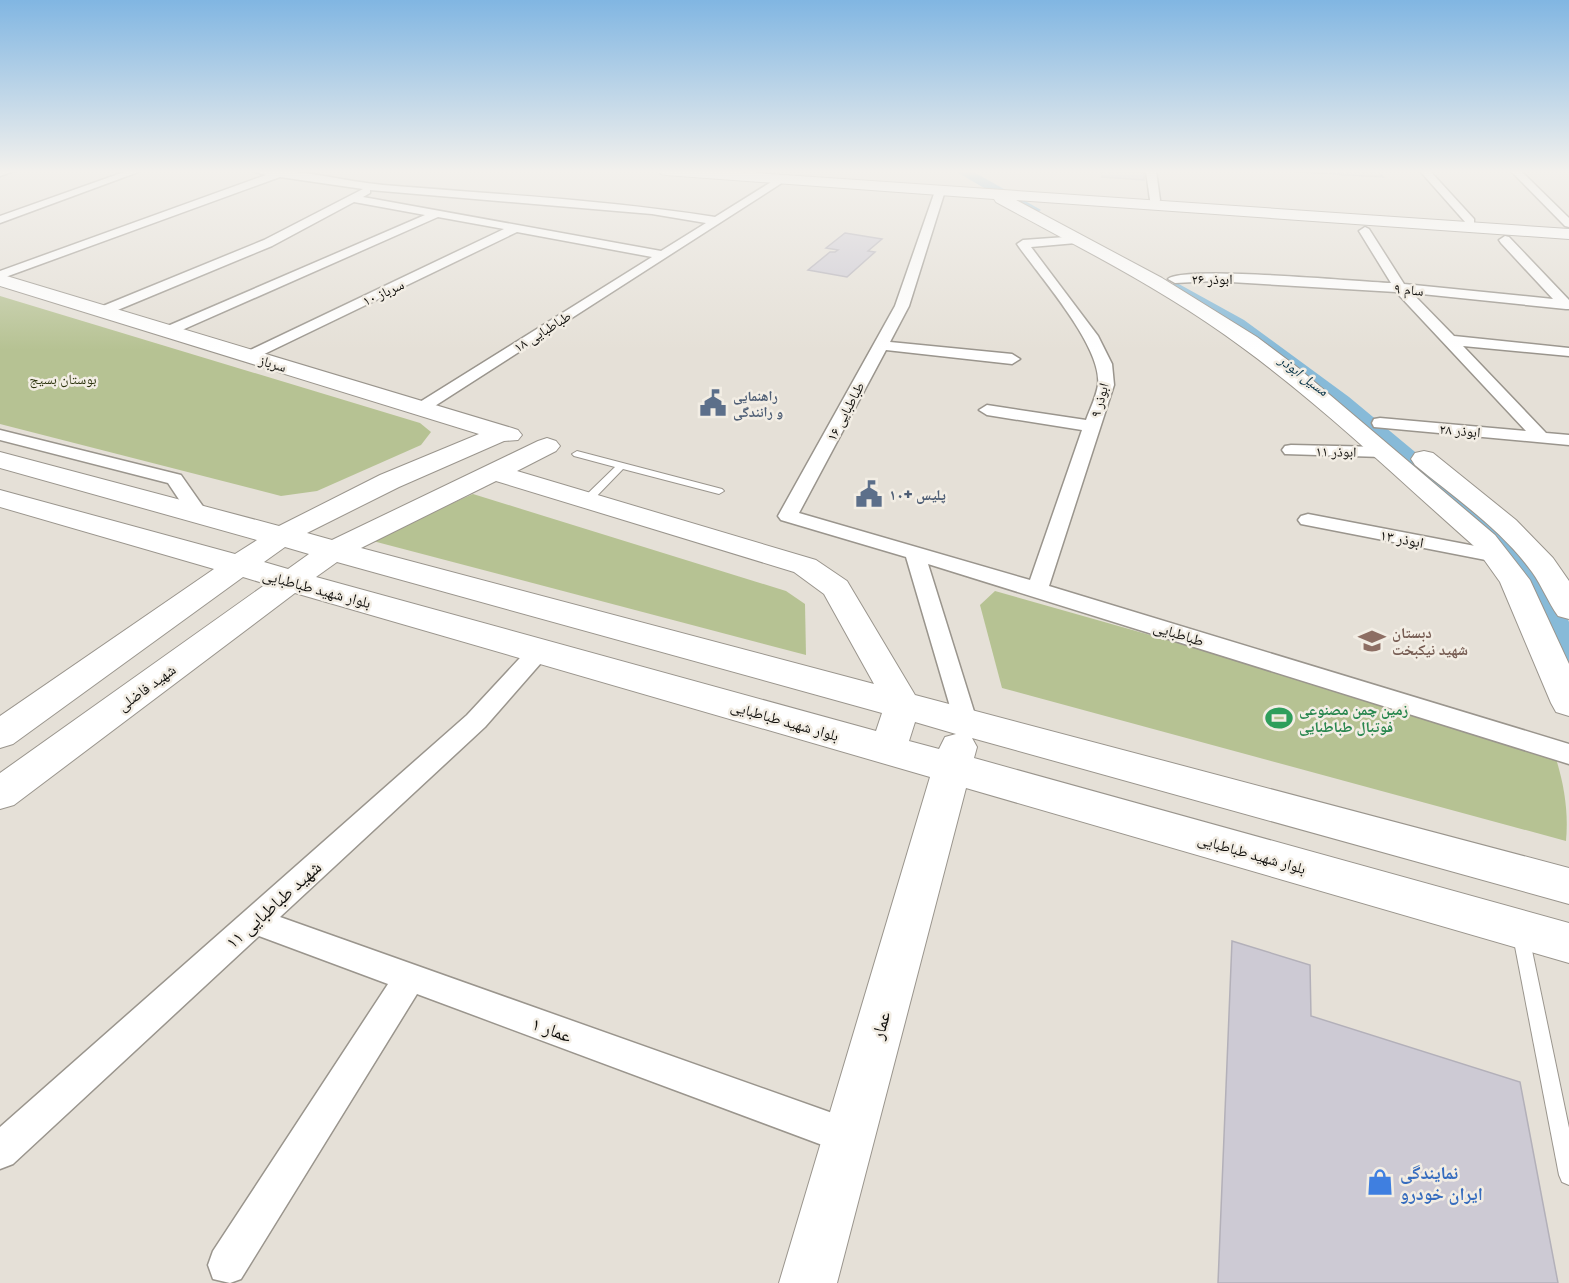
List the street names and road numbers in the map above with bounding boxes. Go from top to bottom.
street label: ابوذر ۲۶ [1191,270,1233,288]
street label: سرباز ۱۰ [360,275,407,310]
street label: سام ۹ [1393,279,1424,301]
street label: طباطبایی ۱۸ [510,307,574,356]
street label: سرباز [256,351,289,376]
street label: طباطبایی ۱۶ [822,379,868,444]
street label: ابوذر ۹ [1086,381,1113,419]
street label: ابوذر ۲۸ [1439,420,1481,441]
street label: ابوذر ۱۱ [1315,442,1357,461]
street label: ابوذر ۱۳ [1379,525,1425,552]
street label: بلوار شهید طباطبایی [260,565,373,613]
street label: طباطبایی [1151,617,1206,651]
street label: شهید فاضلی [113,660,180,716]
street label: بلوار شهید طباطبایی [728,696,841,746]
street label: بلوار شهید طباطبایی [1195,829,1308,879]
street label: شهید طباطبایی ۱۱ [221,855,326,953]
street label: عمار [865,1008,894,1042]
street label: عمار ۱ [529,1012,575,1046]

